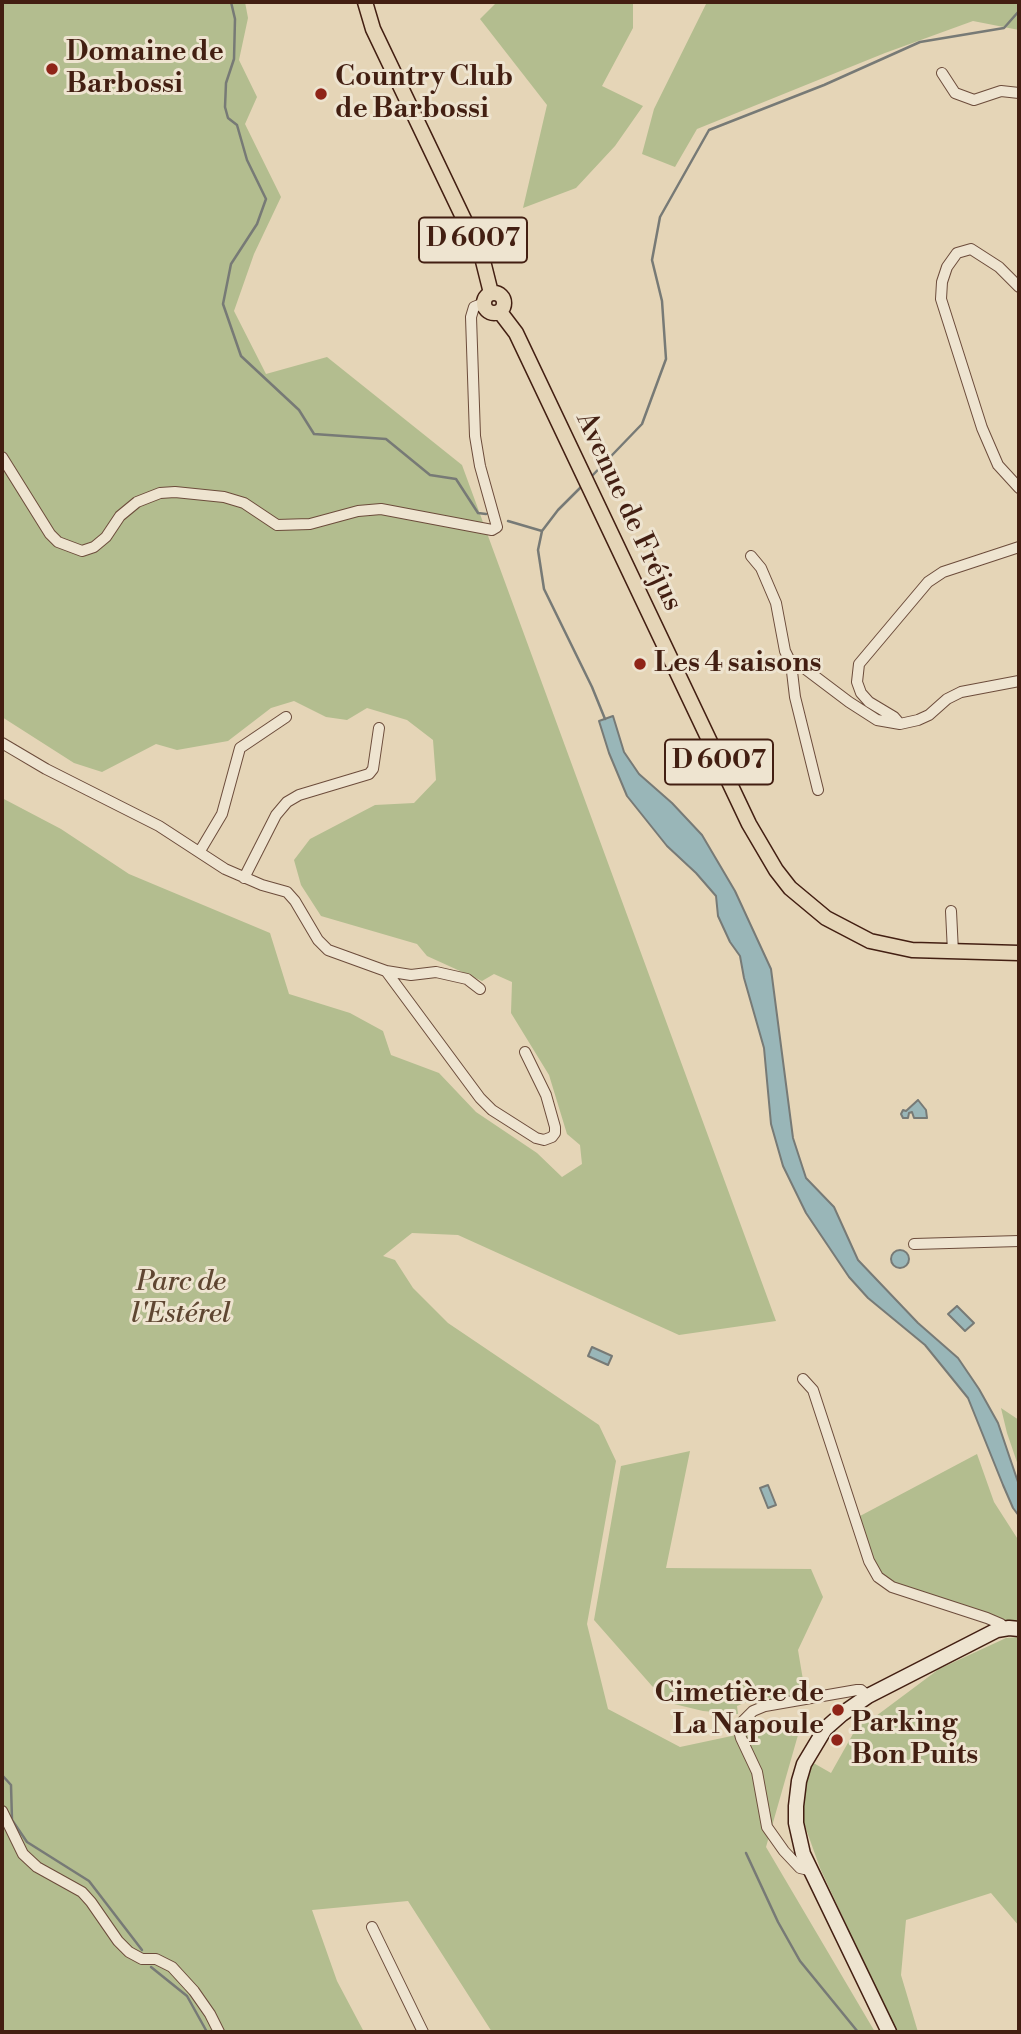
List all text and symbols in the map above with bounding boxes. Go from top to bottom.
place label: Domaine de Barbossi [66,36,224,102]
marker: Domaine de Barbossi [44,61,60,77]
place label: Country Club de Barbossi [335,61,513,127]
marker: Country Club de Barbossi [313,86,329,102]
road number: D 6007 [419,218,527,262]
street label: Avenue de Fréjus [567,407,689,617]
place label: Les 4 saisons [654,647,822,681]
marker: Les 4 saisons [632,656,648,672]
road number: D 6007 [665,740,773,784]
park label: Parc de l'Estérel [131,1266,231,1332]
place label: Cimetière de La Napoule [655,1677,824,1743]
marker: Cimetière de La Napoule [830,1702,846,1718]
place label: Parking Bon Puits [851,1707,978,1773]
marker: Parking Bon Puits [829,1732,845,1748]

